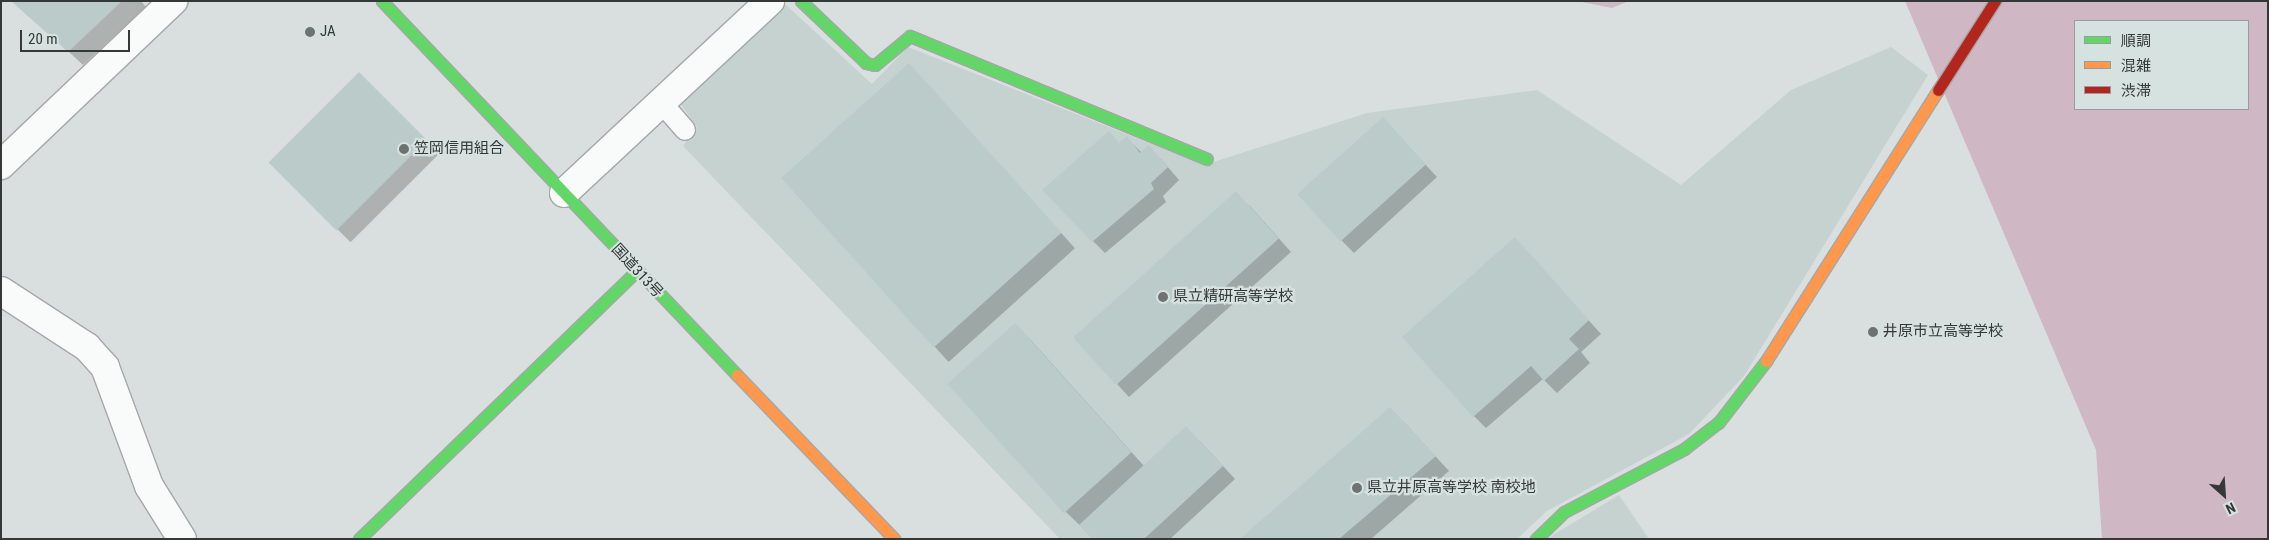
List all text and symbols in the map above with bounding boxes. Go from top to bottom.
scale bar [22,20,132,52]
legend [2074,20,2249,110]
place label: JA [320,23,336,41]
marker: JA [304,26,316,38]
text: 20 m [28,30,58,48]
text: 順調 [2121,32,2151,50]
text: 混雑 [2121,57,2151,75]
text: 渋滞 [2121,82,2151,100]
place label: 笠岡信用組合 [414,140,504,158]
marker: 笠岡信用組合 [398,143,410,155]
street label: 国道313号 [607,240,667,302]
place label: 県立精研高等学校 [1173,288,1293,306]
marker: 県立精研高等学校 [1157,291,1169,303]
place label: 井原市立高等学校 [1883,323,2003,341]
marker: 井原市立高等学校 [1867,326,1879,338]
north arrow [2199,470,2249,520]
place label: 県立井原高等学校 南校地 [1367,479,1535,497]
marker: 県立井原高等学校 南校地 [1351,482,1363,494]
text: N [2223,499,2238,518]

